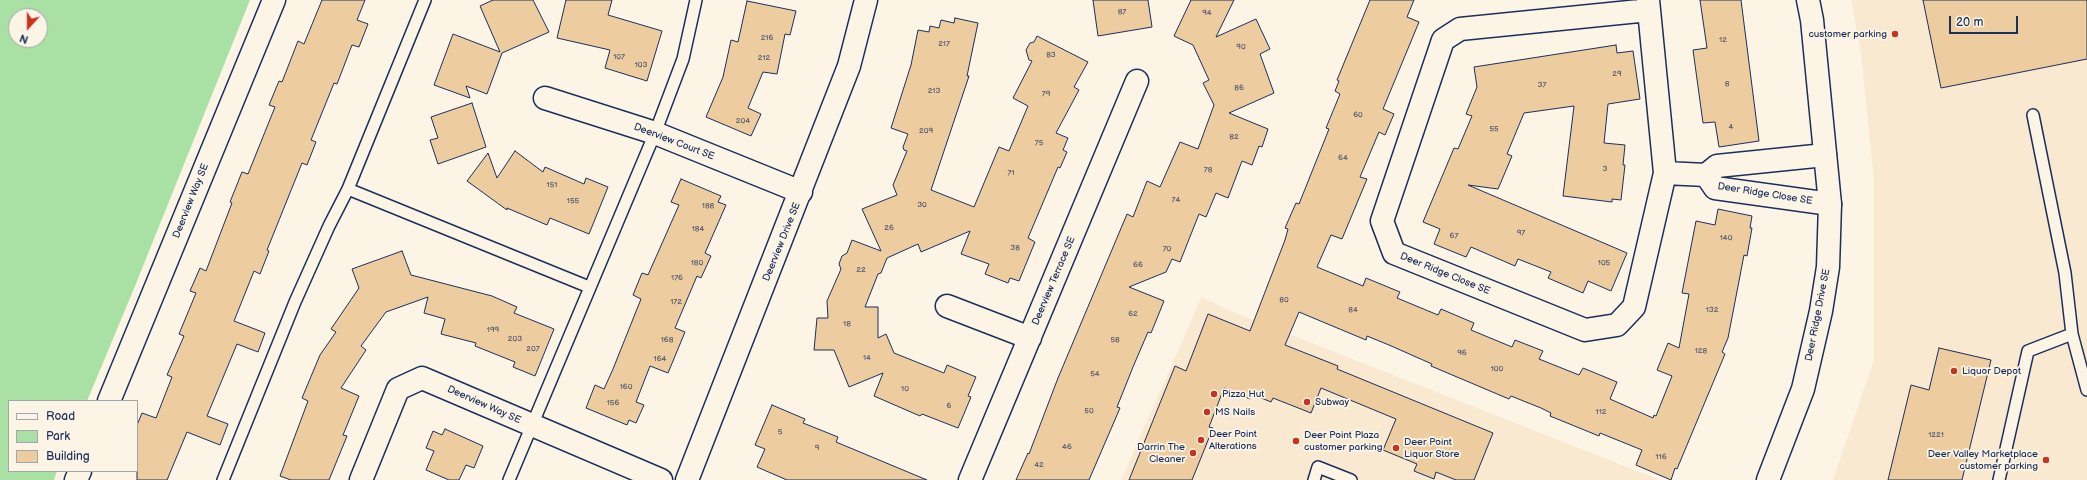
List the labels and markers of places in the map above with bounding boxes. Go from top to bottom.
place label: customer parking [1808,28,1887,40]
marker: customer parking [1890,29,1900,39]
place label: Liquor Depot [1962,365,2021,377]
marker: Liquor Depot [1949,366,1959,376]
place label: Pizza Hut [1222,388,1264,400]
marker: Pizza Hut [1209,389,1219,399]
place label: Subway [1315,396,1349,408]
marker: Subway [1302,397,1312,407]
place label: MS Nails [1215,406,1255,418]
marker: MS Nails [1202,407,1212,417]
place label: Deer Point Alterations [1209,428,1257,452]
place label: Deer Point Plaza customer parking [1304,429,1383,452]
marker: Deer Point Alterations [1196,435,1206,445]
marker: Deer Point Plaza customer parking [1291,436,1301,446]
place label: Deer Point Liquor Store [1404,436,1459,460]
place label: Darrin The Cleaner [1137,441,1185,464]
marker: Deer Point Liquor Store [1391,443,1401,453]
marker: Darrin The Cleaner [1188,448,1198,458]
place label: Deer Valley Marketplace customer parking [1928,448,2038,472]
marker: Deer Valley Marketplace customer parking [2041,455,2051,465]

